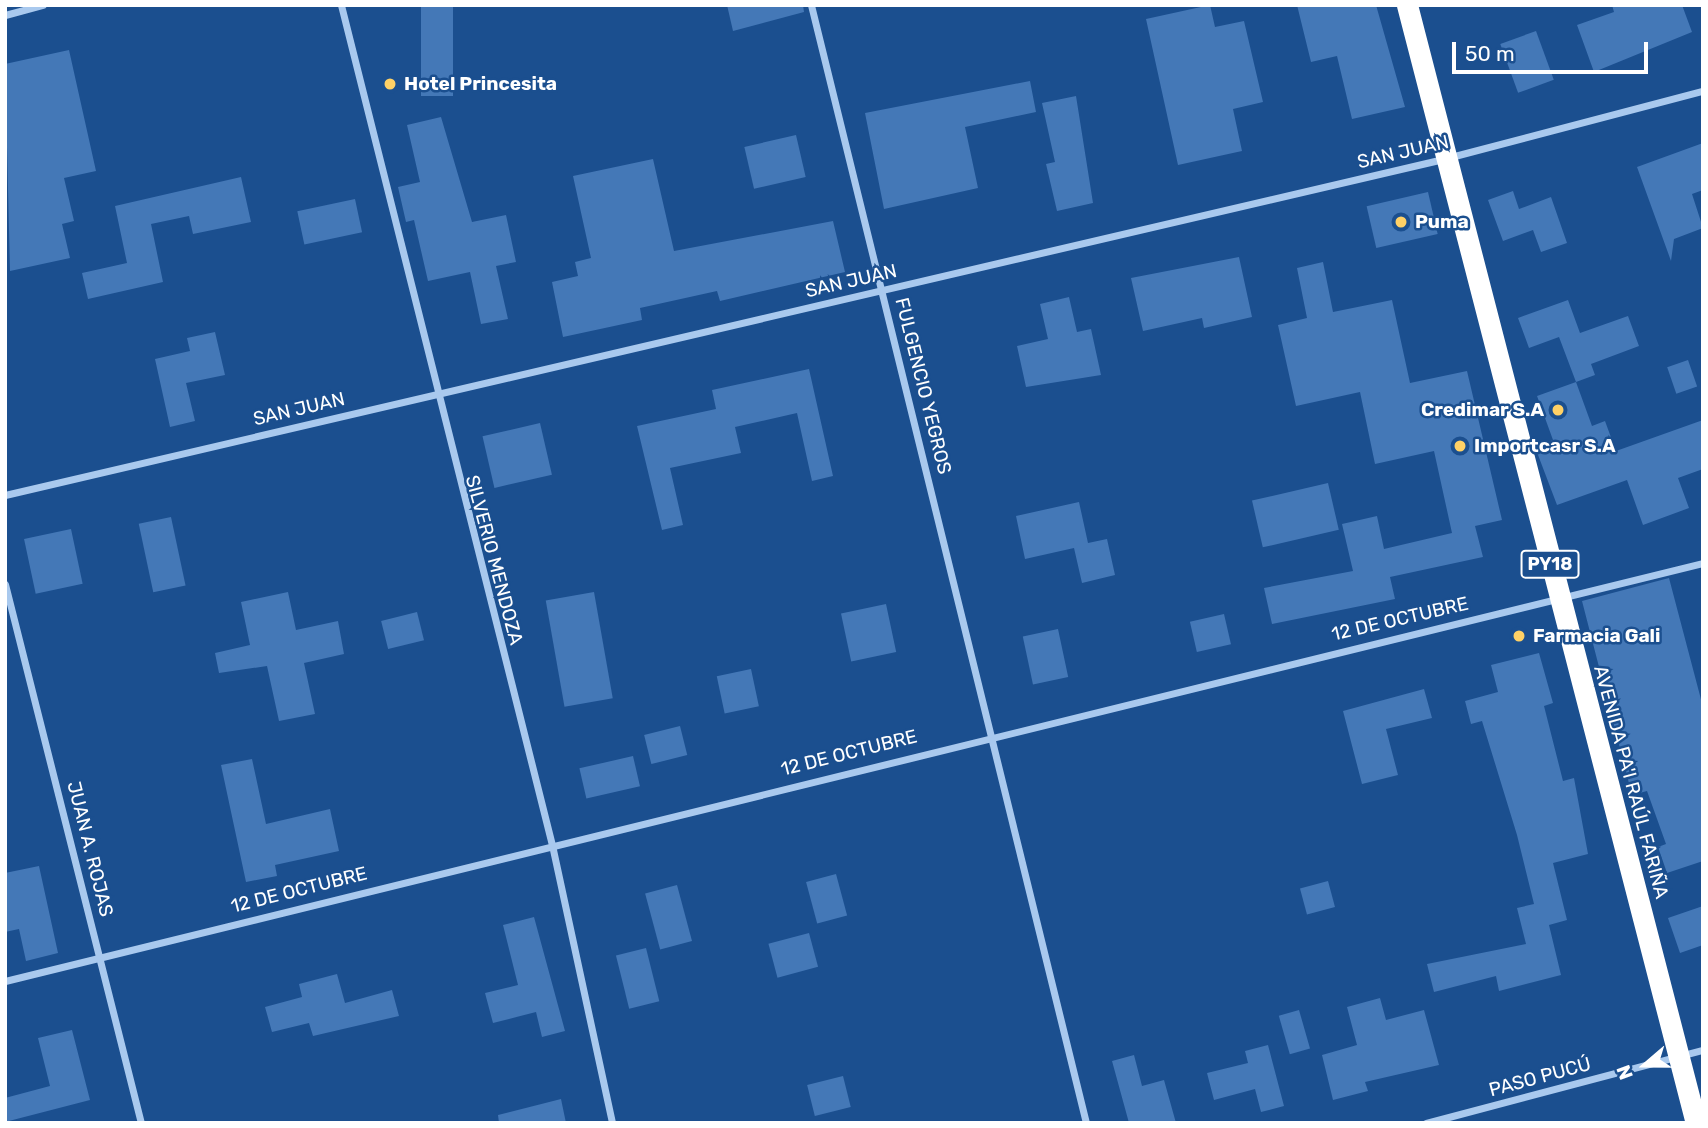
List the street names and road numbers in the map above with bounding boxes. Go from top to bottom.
street label: SAN JUAN [1355,130,1451,174]
street label: SAN JUAN [803,259,899,303]
street label: FULGENCIO YEGROS [890,295,956,477]
street label: SAN JUAN [251,387,347,431]
street label: SILVERIO MENDOZA [460,473,528,647]
road number: PY18 [1520,550,1580,578]
street label: 12 DE OCTUBRE [1329,592,1471,646]
street label: AVENIDA PA'I RAÚL FARIÑA [1589,662,1673,902]
street label: 12 DE OCTUBRE [778,725,920,781]
street label: JUAN A. ROJAS [62,779,118,919]
street label: 12 DE OCTUBRE [228,862,370,918]
street label: PASO PUCÚ [1486,1052,1594,1102]

